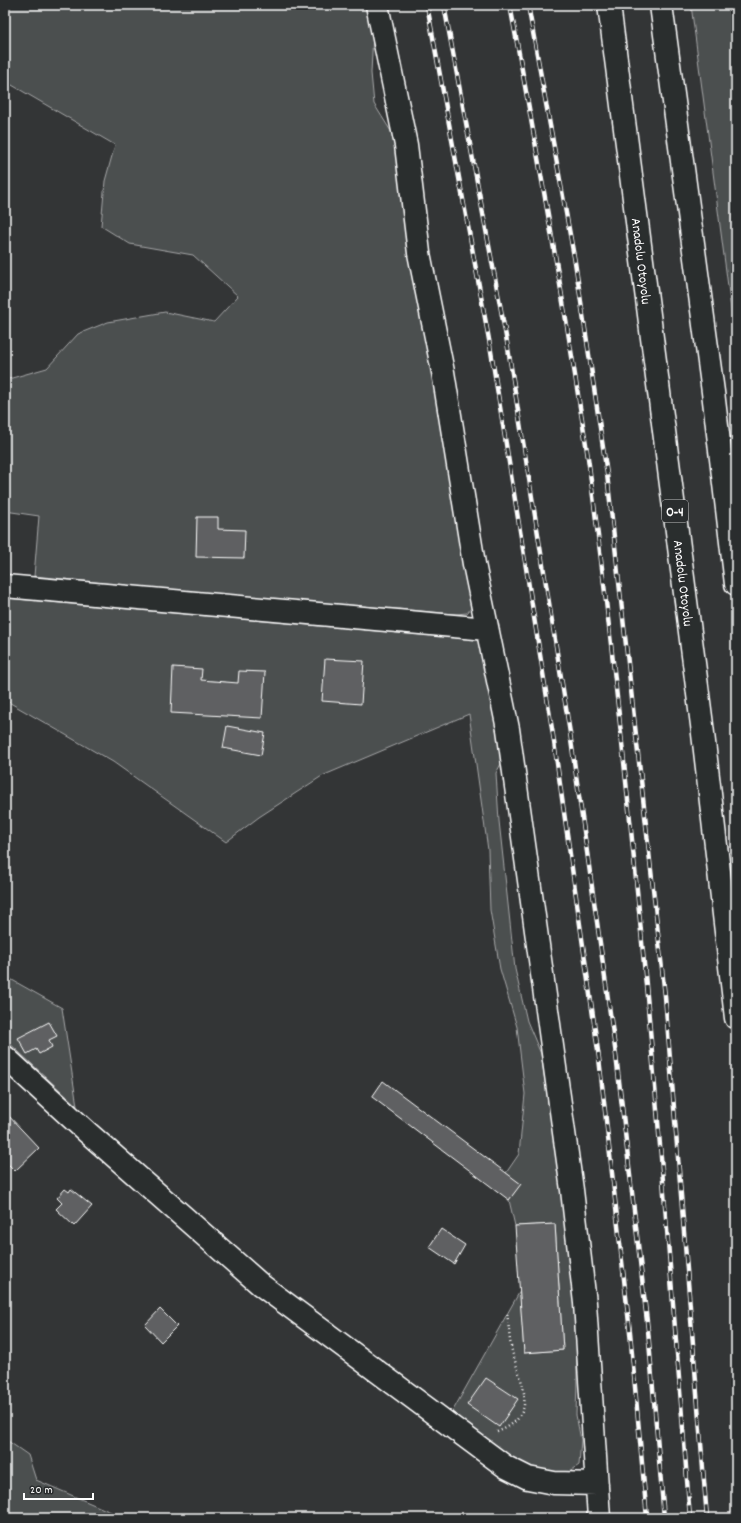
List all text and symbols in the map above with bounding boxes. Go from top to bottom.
street label: Anadolu Otoyolu [625,217,655,306]
road number: O-4 [662,500,688,522]
street label: Anadolu Otoyolu [667,539,697,628]
scale bar [24,1475,93,1501]
text: 20 m [30,1482,53,1499]

